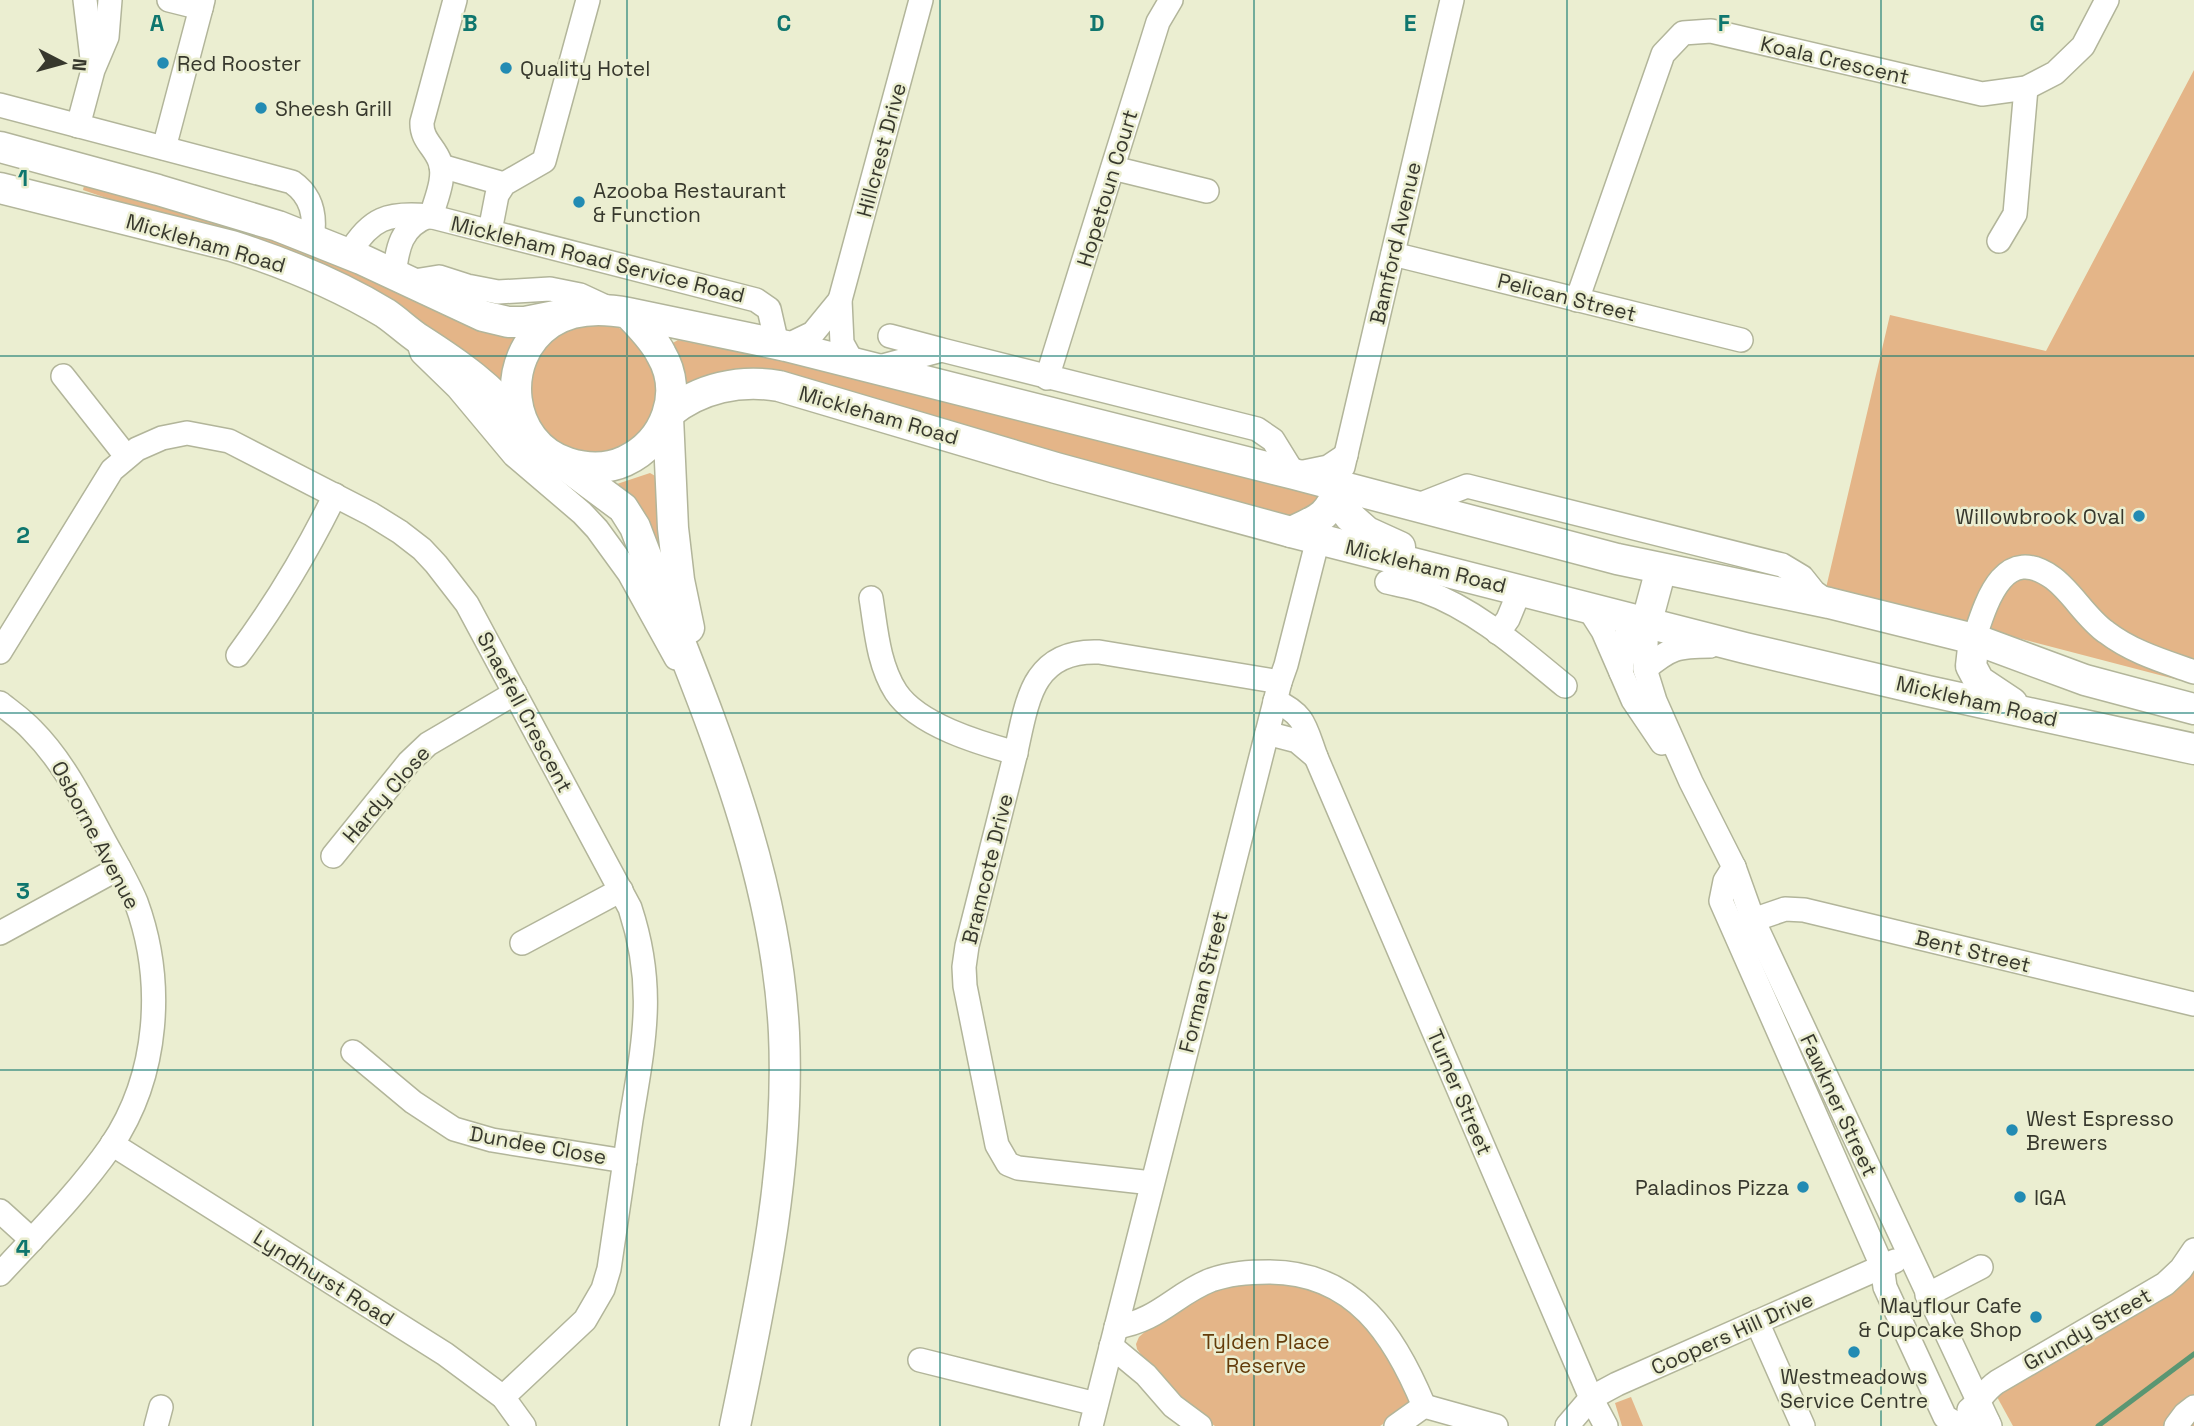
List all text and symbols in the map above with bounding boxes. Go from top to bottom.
text: A [150,8,165,38]
text: B [462,8,478,38]
text: C [777,8,791,38]
text: D [1089,8,1105,38]
text: E [1404,8,1416,38]
text: F [1718,8,1730,38]
text: G [2029,8,2045,38]
north arrow [28,28,98,98]
street label: Koala Crescent [1758,30,1912,90]
place label: Red Rooster [177,50,301,77]
marker: Red Rooster [155,55,171,71]
place label: Quality Hotel [520,55,650,82]
text: N [66,57,93,72]
marker: Quality Hotel [498,60,514,76]
street label: Hillcrest Drive [850,80,912,220]
place label: Sheesh Grill [275,95,392,122]
marker: Sheesh Grill [253,100,269,116]
street label: Hopetoun Court [1070,106,1144,270]
street label: Bamford Avenue [1363,159,1427,327]
text: 1 [18,163,28,193]
place label: Azooba Restaurant & Function [593,177,786,228]
marker: Azooba Restaurant & Function [571,194,587,210]
street label: Mickleham Road [123,207,289,279]
street label: Mickleham Road Service Road [448,209,748,309]
street label: Pelican Street [1495,267,1639,327]
street label: Mickleham Road [796,379,962,451]
place label: Willowbrook Oval [1956,503,2125,530]
marker: Willowbrook Oval [2131,508,2147,524]
text: 2 [16,520,30,550]
street label: Mickleham Road [1343,533,1509,599]
street label: Snaefell Crescent [471,627,579,797]
street label: Mickleham Road [1894,669,2060,733]
street label: Hardy Close [336,740,436,848]
street label: Osborne Avenue [46,756,146,914]
street label: Bramcote Drive [955,791,1019,947]
text: 3 [16,876,30,906]
street label: Forman Street [1172,909,1234,1055]
street label: Bent Street [1912,924,2034,978]
street label: Turner Street [1421,1025,1499,1159]
street label: Fawkner Street [1794,1030,1884,1180]
place label: West Espresso Brewers [2026,1105,2174,1156]
street label: Dundee Close [467,1120,609,1170]
marker: West Espresso Brewers [2004,1122,2020,1138]
place label: Paladinos Pizza [1635,1174,1789,1201]
marker: Paladinos Pizza [1795,1179,1811,1195]
place label: IGA [2034,1184,2066,1211]
marker: IGA [2012,1189,2028,1205]
street label: Lyndhurst Road [248,1224,400,1332]
text: 4 [16,1233,31,1263]
street label: Grundy Street [2018,1281,2156,1377]
street label: Coopers Hill Drive [1647,1285,1817,1381]
place label: Mayflour Cafe & Cupcake Shop [1859,1292,2022,1343]
marker: Mayflour Cafe & Cupcake Shop [2028,1309,2044,1325]
park label: Tylden Place Reserve [1202,1328,1330,1379]
marker: Westmeadows Service Centre [1846,1344,1862,1360]
place label: Westmeadows Service Centre [1780,1363,1928,1414]

